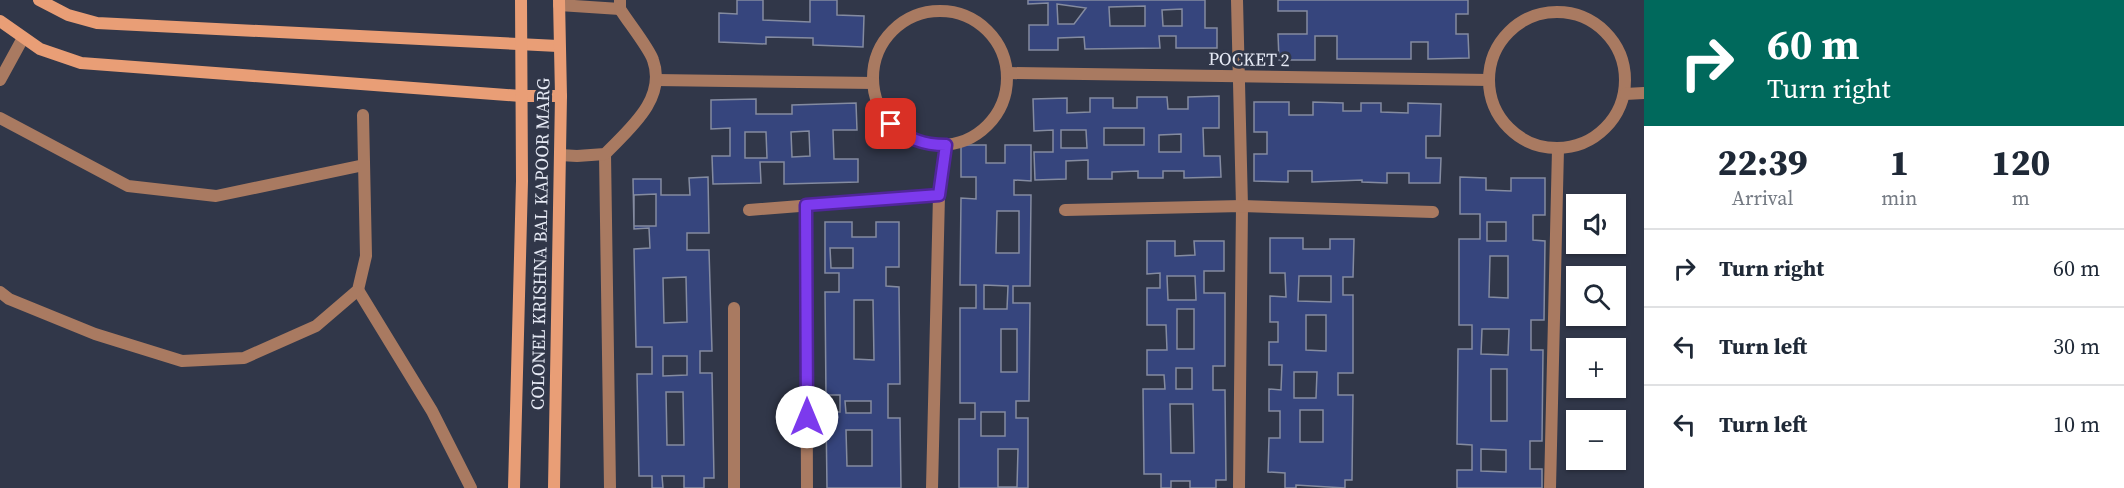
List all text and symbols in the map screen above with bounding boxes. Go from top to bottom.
text: 60 m [1767,15,1860,73]
icon: right [1668,24,1746,102]
street label: POCKET 2 [1208,46,1290,72]
text: Turn right [1767,70,1891,107]
street label: COLONEL KRISHNA BAL KAPOOR MARG [525,78,555,410]
pin [865,98,916,149]
icon: arrive [874,107,907,140]
text: 22:39 [1718,138,1808,187]
text: 1 [1889,138,1909,187]
text: 120 [1991,138,2050,187]
text: Arrival [1732,184,1794,212]
text: min [1881,184,1917,212]
text: m [2012,184,2030,212]
map controls [1566,194,1626,470]
button: sound [1566,194,1626,254]
icon: right [1668,252,1701,285]
text: Turn right [1719,253,1824,283]
text: 60 m [2053,253,2100,283]
button: search [1566,266,1626,326]
icon: left [1668,330,1701,363]
text: Turn left [1719,331,1807,361]
text: 30 m [2053,331,2100,361]
button: + [1566,338,1626,398]
position arrow [775,385,839,449]
icon: left [1668,408,1701,441]
text: Turn left [1719,409,1807,439]
text: 10 m [2053,409,2100,439]
button: − [1566,410,1626,470]

